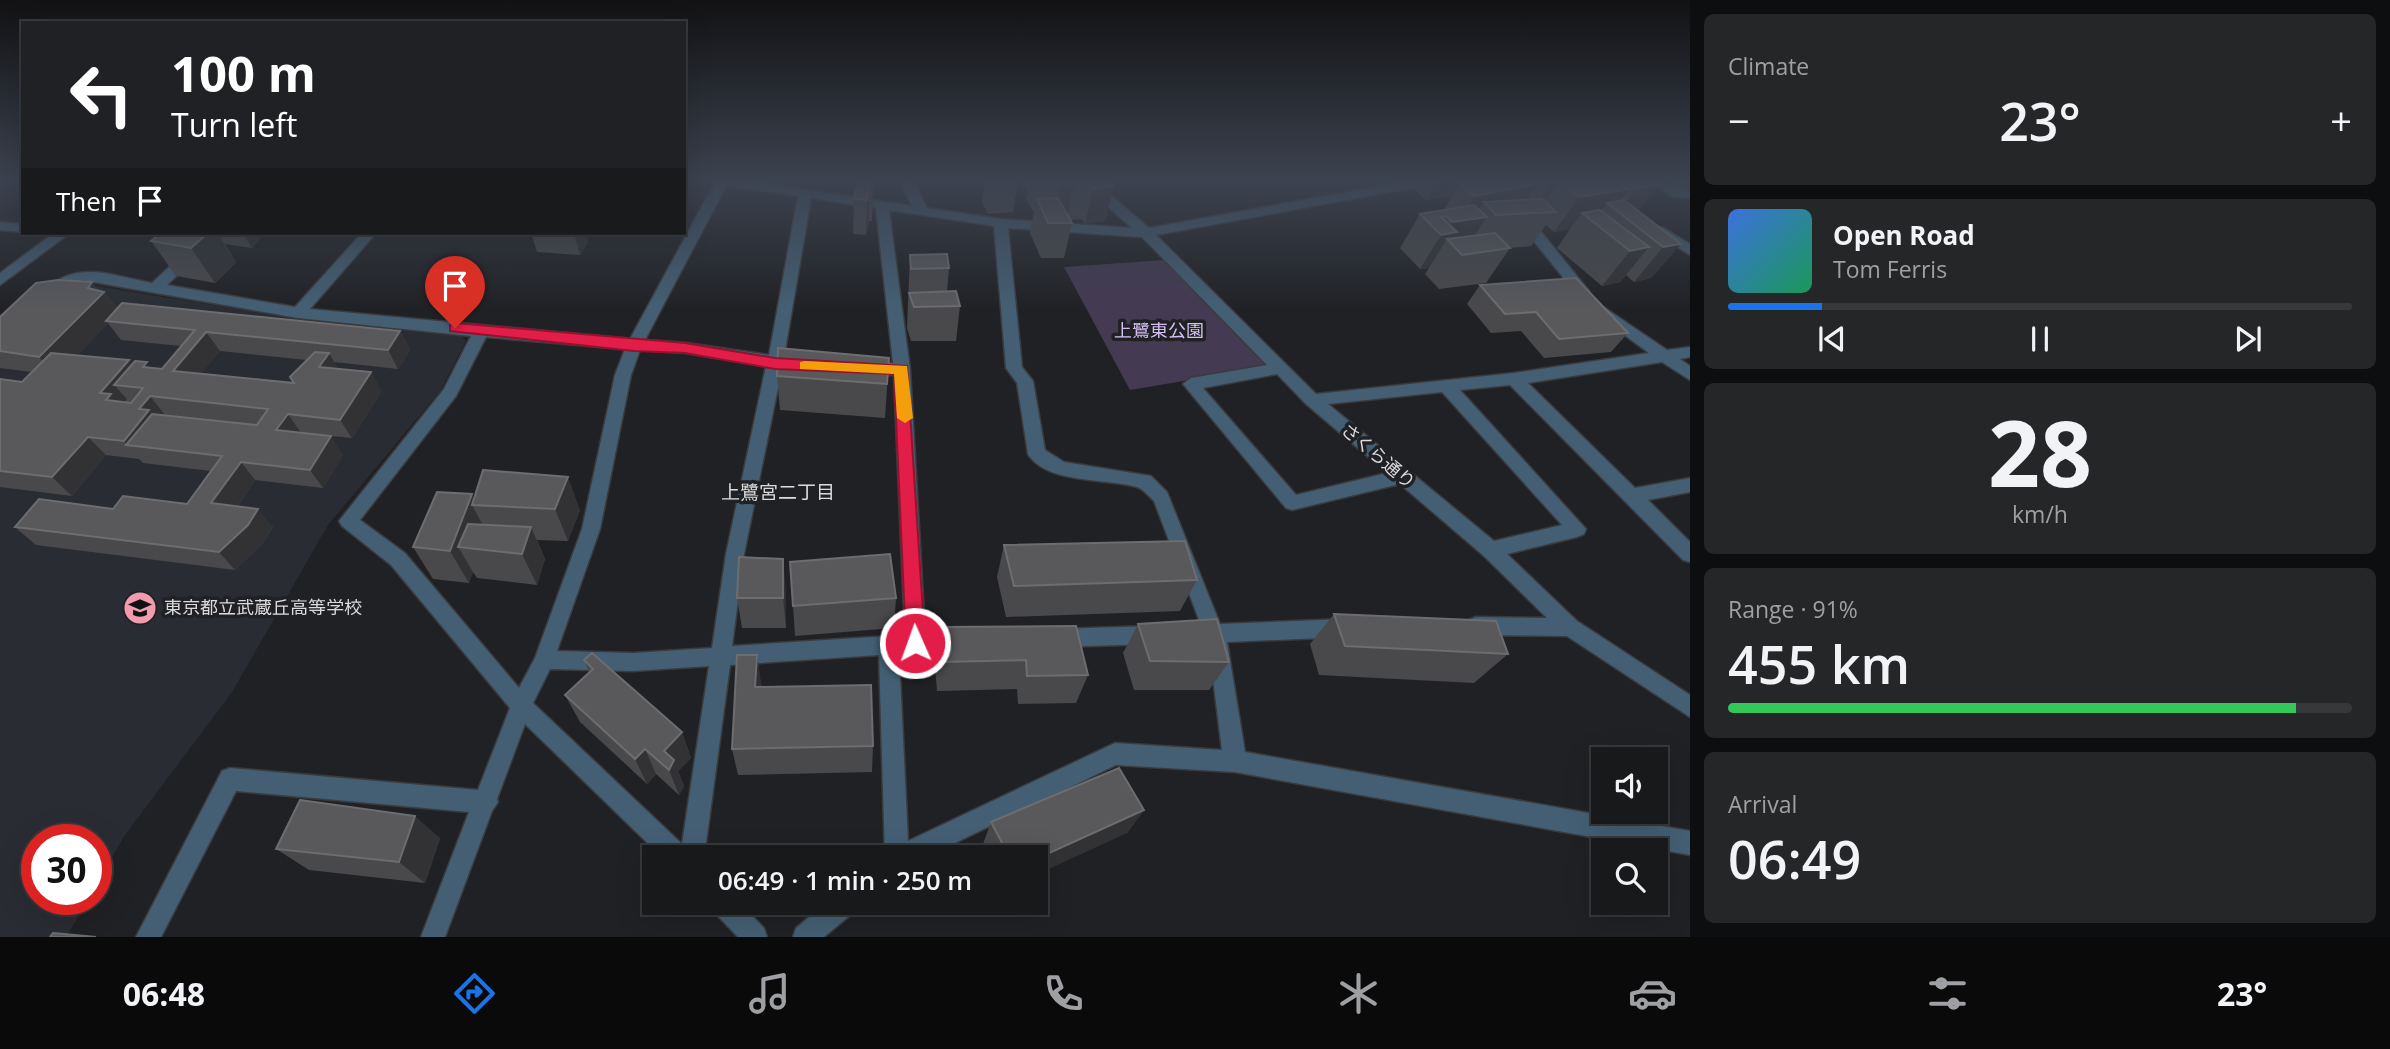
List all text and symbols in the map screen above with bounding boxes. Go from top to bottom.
text: 100 m [171,40,316,106]
icon: left [56,49,147,140]
text: Climate [1728,50,1809,82]
text: 23° [1999,85,2081,156]
text: − [1728,94,1750,146]
text: + [2330,94,2352,146]
text: Turn left [171,103,297,146]
icon: arrive [131,182,169,220]
text: Then [56,183,117,219]
text: Open Road [1833,217,1975,253]
text: Tom Ferris [1833,253,1947,285]
pin [425,256,485,328]
icon: arrive [436,267,474,305]
park label: 上鷺東公園 [1114,318,1204,342]
icon: previous [1813,320,1851,358]
icon: pause [2021,320,2059,358]
icon: next [2229,320,2267,358]
text: 28 [1988,390,2092,514]
street label: さくら通り [1336,417,1421,493]
district label: 上鷺宮二丁目 [721,479,835,505]
text: km/h [2012,498,2068,530]
school or university icon: 東京都立武蔵丘高等学校 [121,589,159,627]
text: Range · 91% [1728,593,1858,625]
place label: 東京都立武蔵丘高等学校 [164,595,362,619]
position arrow [878,606,952,680]
text: 455 km [1728,628,1910,699]
map controls [1591,747,1668,915]
button: sound [1591,747,1668,824]
text: Arrival [1728,788,1797,820]
text: 06:49 [1728,823,1861,894]
speed limit sign: 30 [21,824,112,915]
button: search [1591,838,1668,915]
text: 06:49 · 1 min · 250 m [718,862,972,898]
icon: directions [450,969,499,1018]
icon: music [745,969,794,1018]
icon: phone [1039,969,1088,1018]
icon: climate [1334,969,1383,1018]
icon: car [1628,969,1677,1018]
icon: filters [1923,969,1972,1018]
text: 06:48 [123,972,205,1015]
text: 23° [2217,972,2267,1015]

